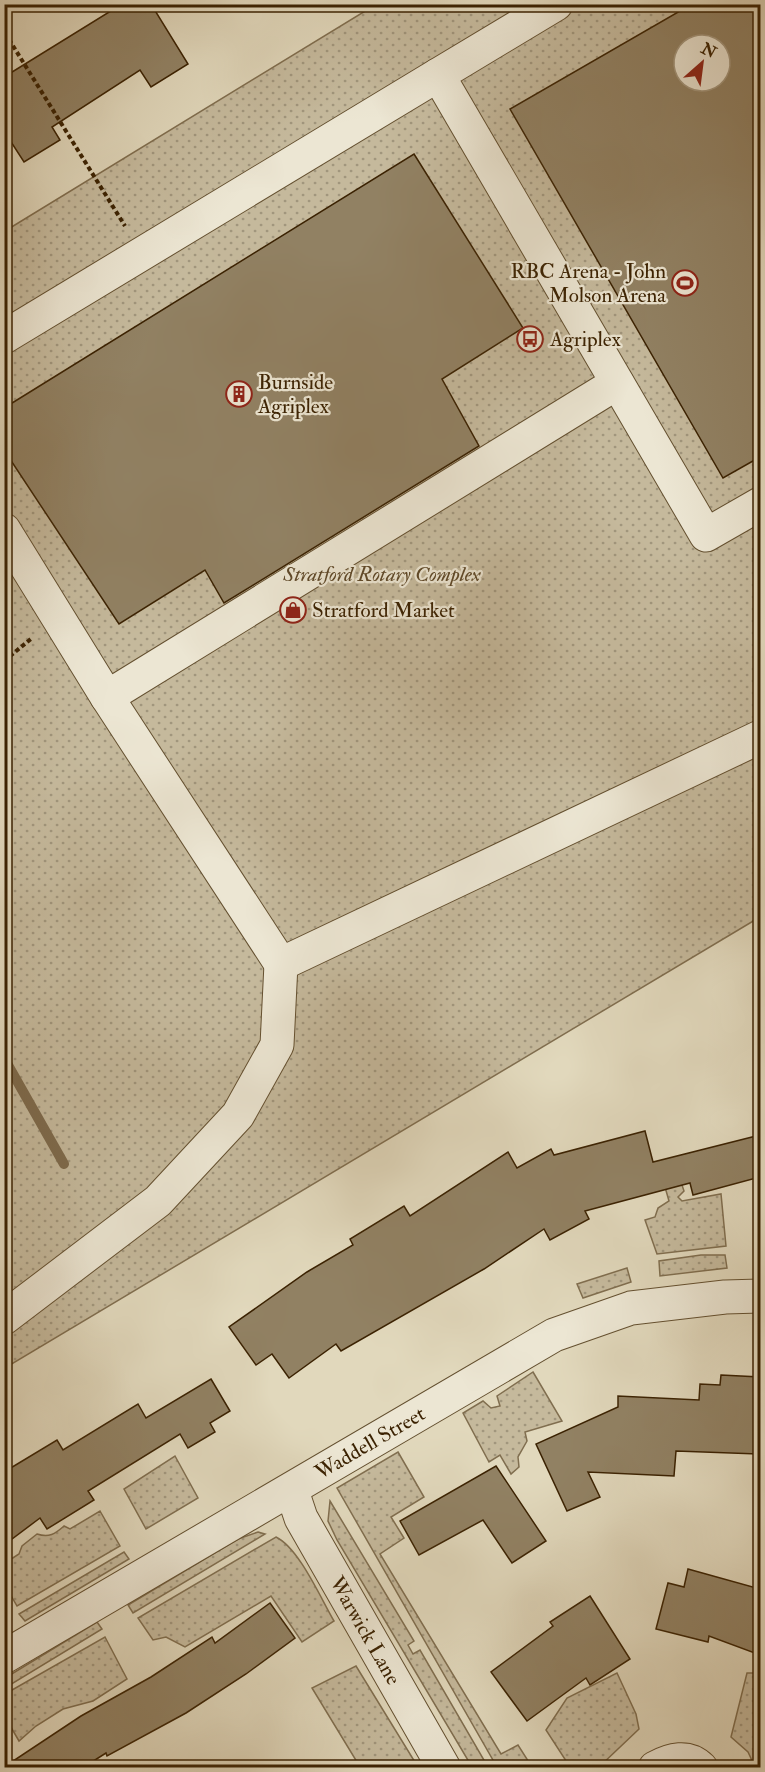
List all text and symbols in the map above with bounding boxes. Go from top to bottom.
north arrow [672,33,732,93]
text: N [697,38,720,63]
place label: RBC Arena - John Molson Arena [510,258,666,309]
sports icon: RBC Arena - John Molson Arena [670,268,700,298]
bus stop icon: Agriplex [515,324,545,354]
place label: Agriplex [549,326,622,353]
place label: Burnside Agriplex [257,369,333,420]
building icon: Burnside Agriplex [224,379,254,409]
park label: Stratford Rotary Complex [282,561,481,588]
shop icon: Stratford Market [278,595,308,625]
place label: Stratford Market [312,597,455,624]
street label: Waddell Street [309,1400,430,1486]
street label: Warwick Lane [323,1570,407,1690]

